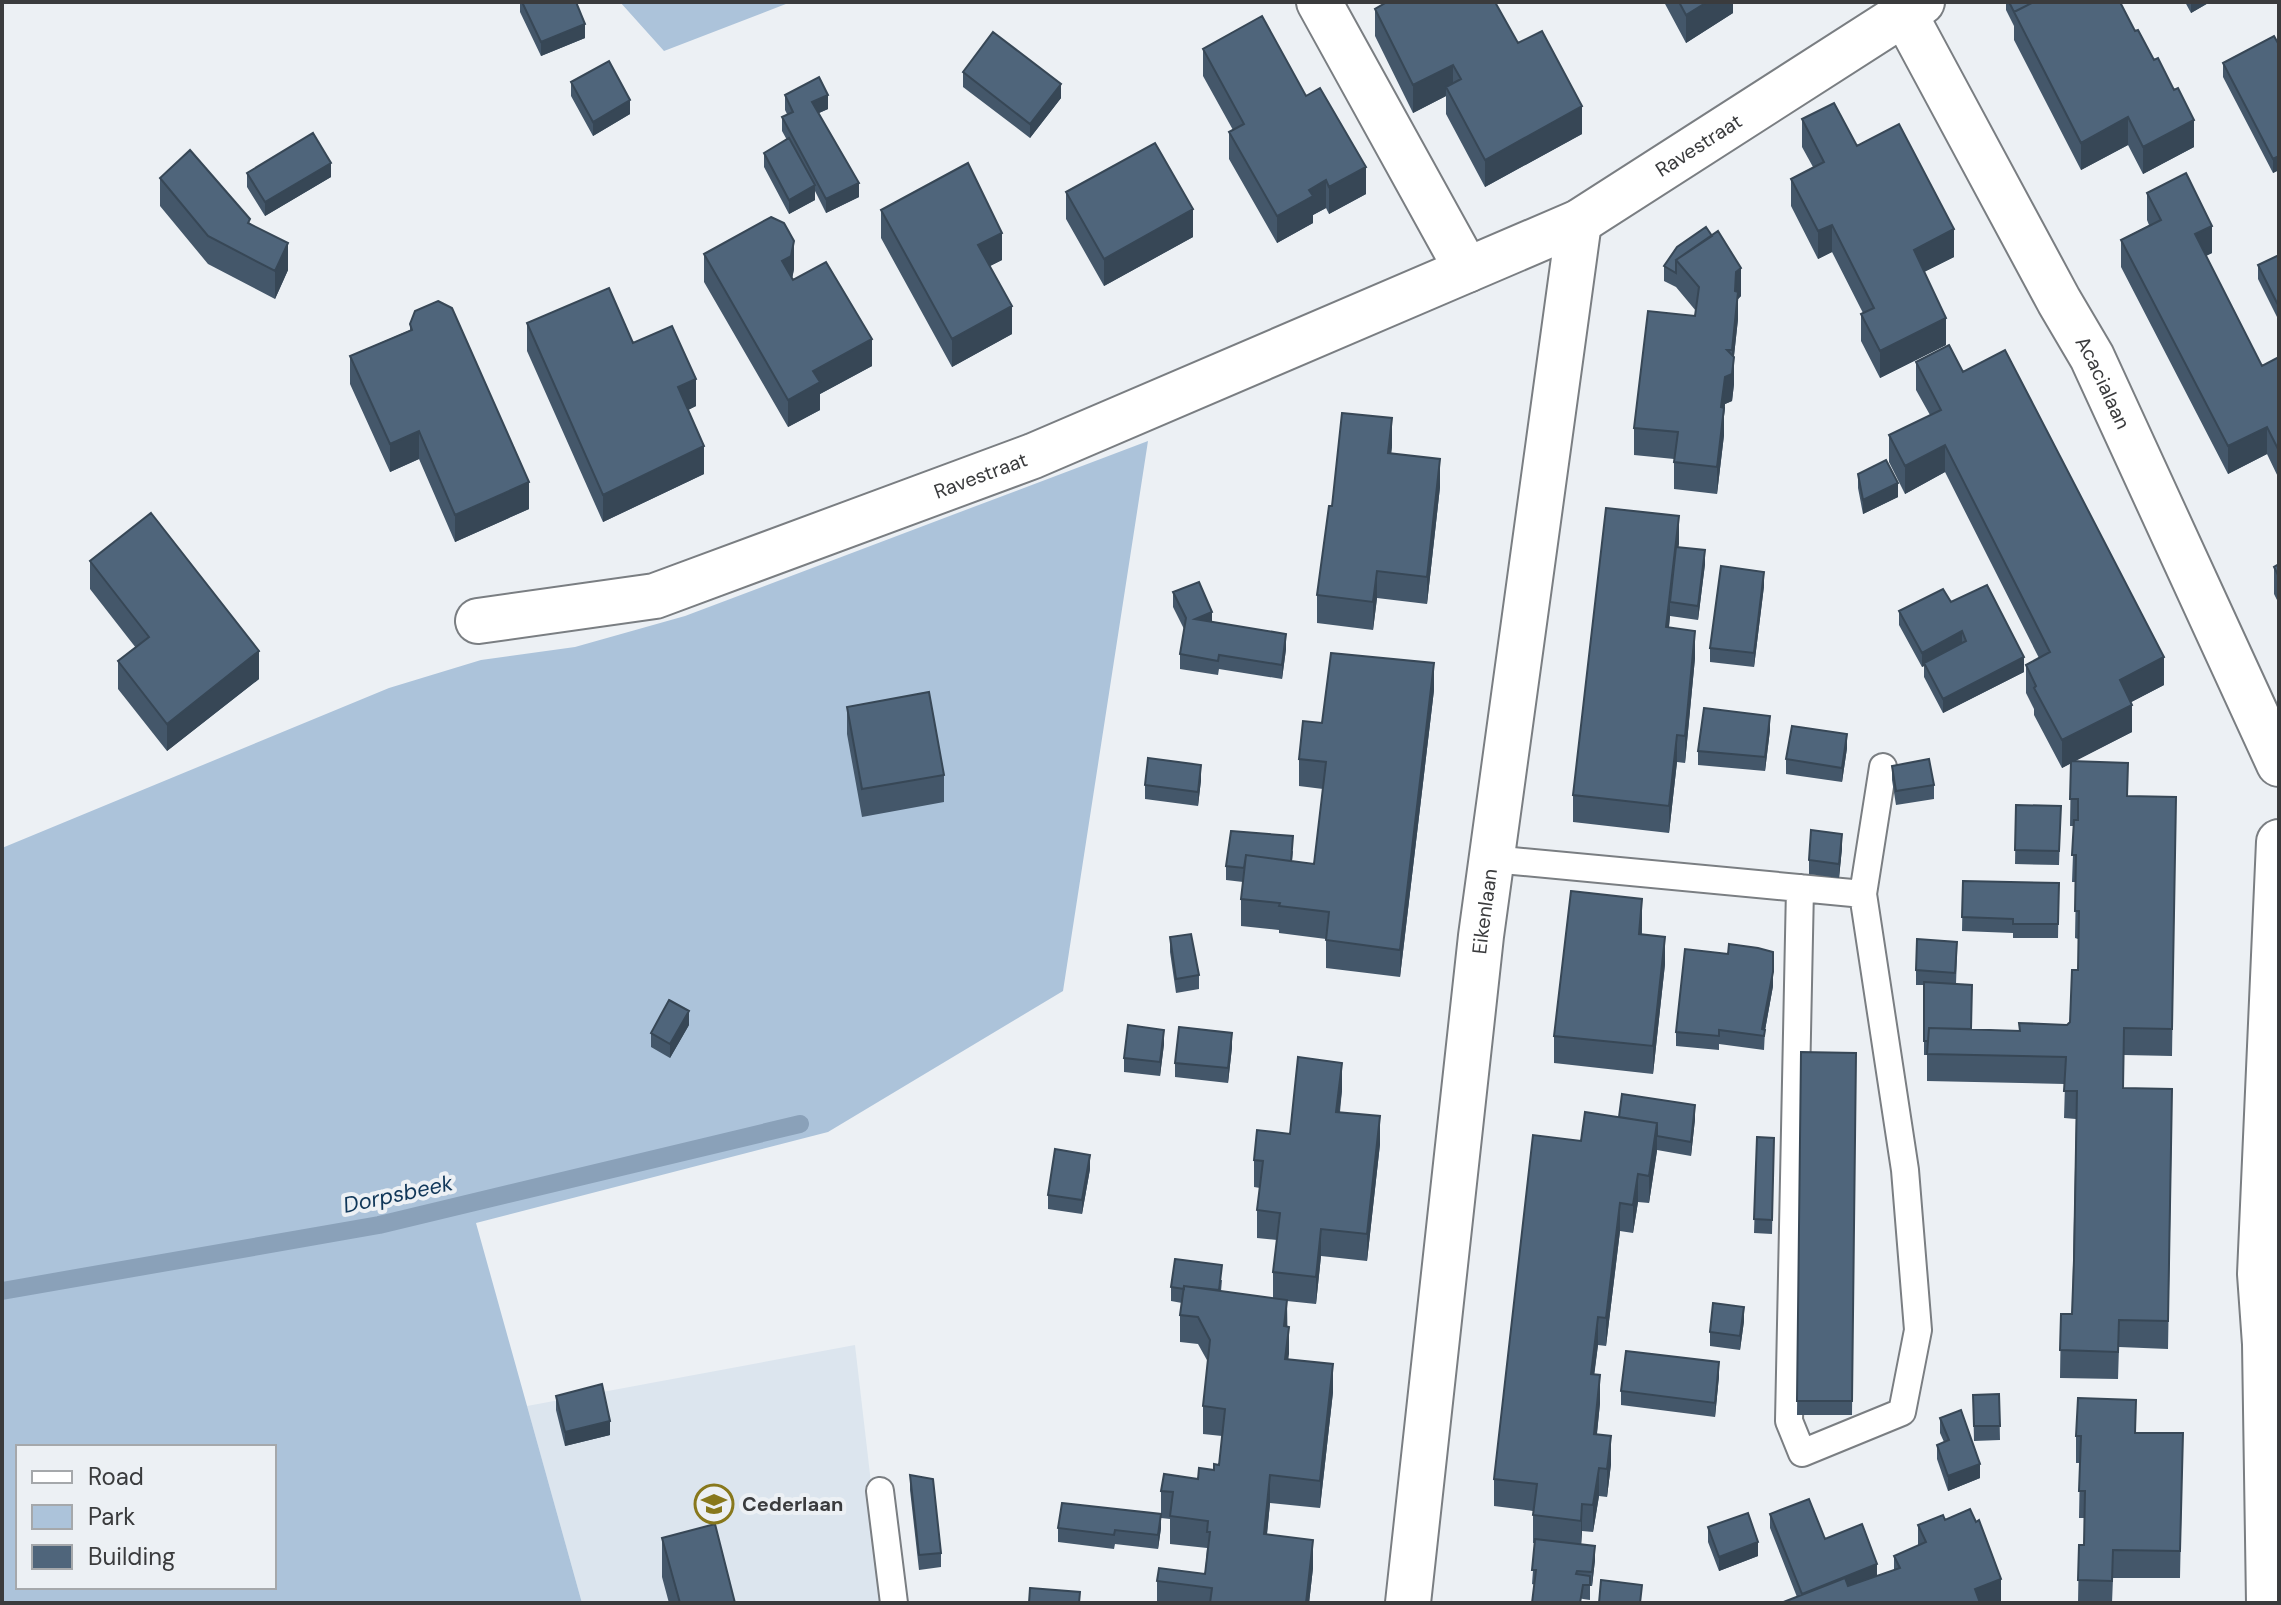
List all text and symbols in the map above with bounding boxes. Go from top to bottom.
street label: Ravestraat [1650,108,1747,183]
street label: Acacialaan [2070,331,2136,433]
street label: Ravestraat [930,446,1031,505]
street label: Eikenlaan [1466,867,1503,955]
water label: Dorpsbeek [341,1168,456,1220]
legend [16,1445,276,1589]
text: Road [88,1461,144,1492]
school or university icon: Cederlaan [693,1483,735,1525]
place label: Cederlaan [742,1491,843,1517]
text: Park [88,1501,135,1532]
text: Building [88,1541,175,1572]

